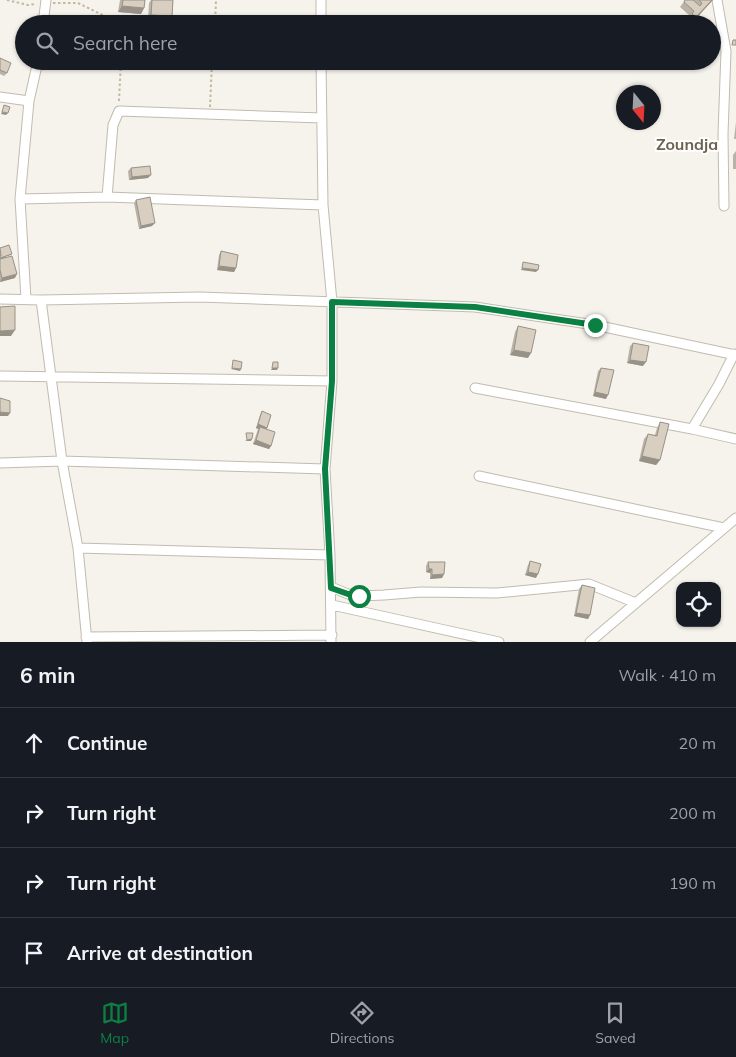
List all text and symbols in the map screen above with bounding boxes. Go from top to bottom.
search box [15,15,721,70]
icon: search [33,29,61,57]
text: Search here [73,31,177,55]
north arrow [616,85,661,130]
district label: Zoundja [656,134,718,154]
route end [584,314,607,337]
map controls [676,582,721,627]
button: locate [676,582,721,627]
route start [348,585,371,608]
text: 6 min [20,662,75,688]
text: Walk · 410 m [618,665,716,685]
icon: ahead [20,729,48,757]
text: Continue [67,731,147,755]
text: 20 m [679,733,716,753]
icon: right [20,799,48,827]
text: Turn right [67,801,156,825]
text: 200 m [669,803,716,823]
icon: right [20,869,48,897]
text: Turn right [67,871,156,895]
text: 190 m [669,873,716,893]
icon: arrive [20,939,48,967]
text: Arrive at destination [67,941,253,965]
tab: Map [100,999,129,1047]
tab: Directions [330,999,395,1047]
tab: Saved [595,999,636,1047]

